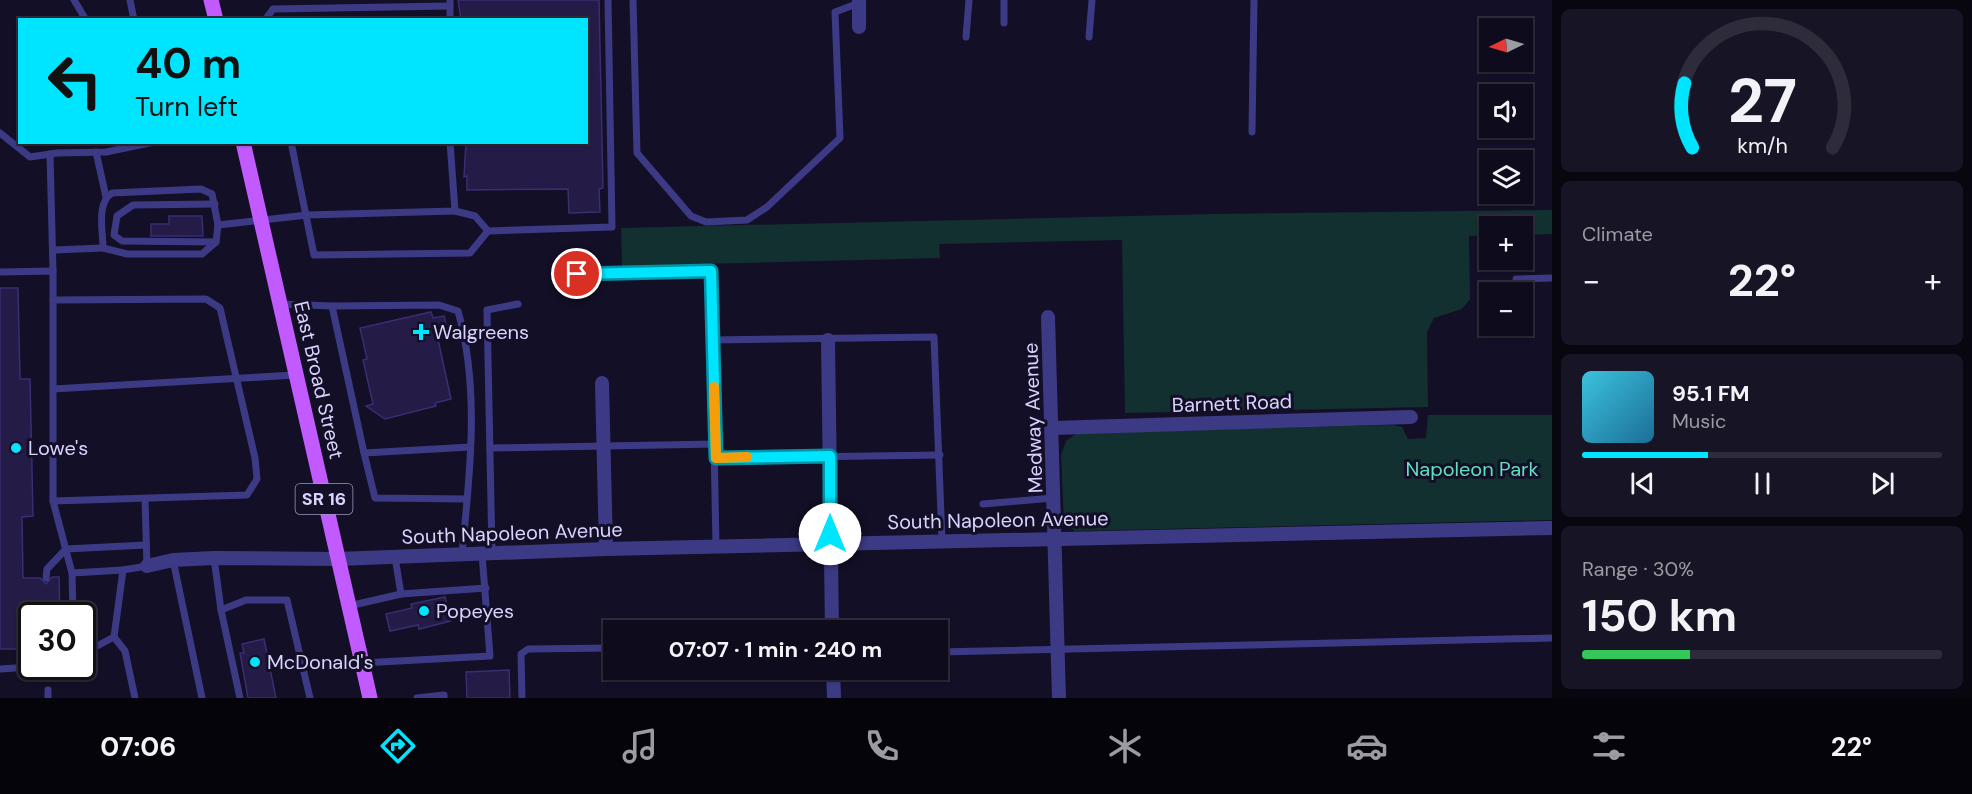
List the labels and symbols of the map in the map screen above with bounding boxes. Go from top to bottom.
north arrow [1479,18,1533,72]
pin [551,248,602,299]
street label: East Broad Street [288,298,350,462]
place label: Walgreens [433,319,529,345]
marker: Walgreens [414,325,428,339]
street label: Medway Avenue [1017,342,1049,494]
street label: Barnett Road [1171,388,1293,418]
place label: Lowe's [28,435,88,461]
marker: Lowe's [9,441,23,455]
park label: Napoleon Park [1405,456,1539,482]
road number: SR 16 [296,484,352,514]
position arrow [798,502,862,566]
street label: South Napoleon Avenue [887,505,1109,535]
street label: South Napoleon Avenue [401,516,623,550]
place label: Popeyes [436,598,514,624]
speed limit sign: 30 [18,602,96,680]
marker: Popeyes [417,604,431,618]
place label: McDonald's [267,649,373,675]
marker: McDonald's [248,655,262,669]

